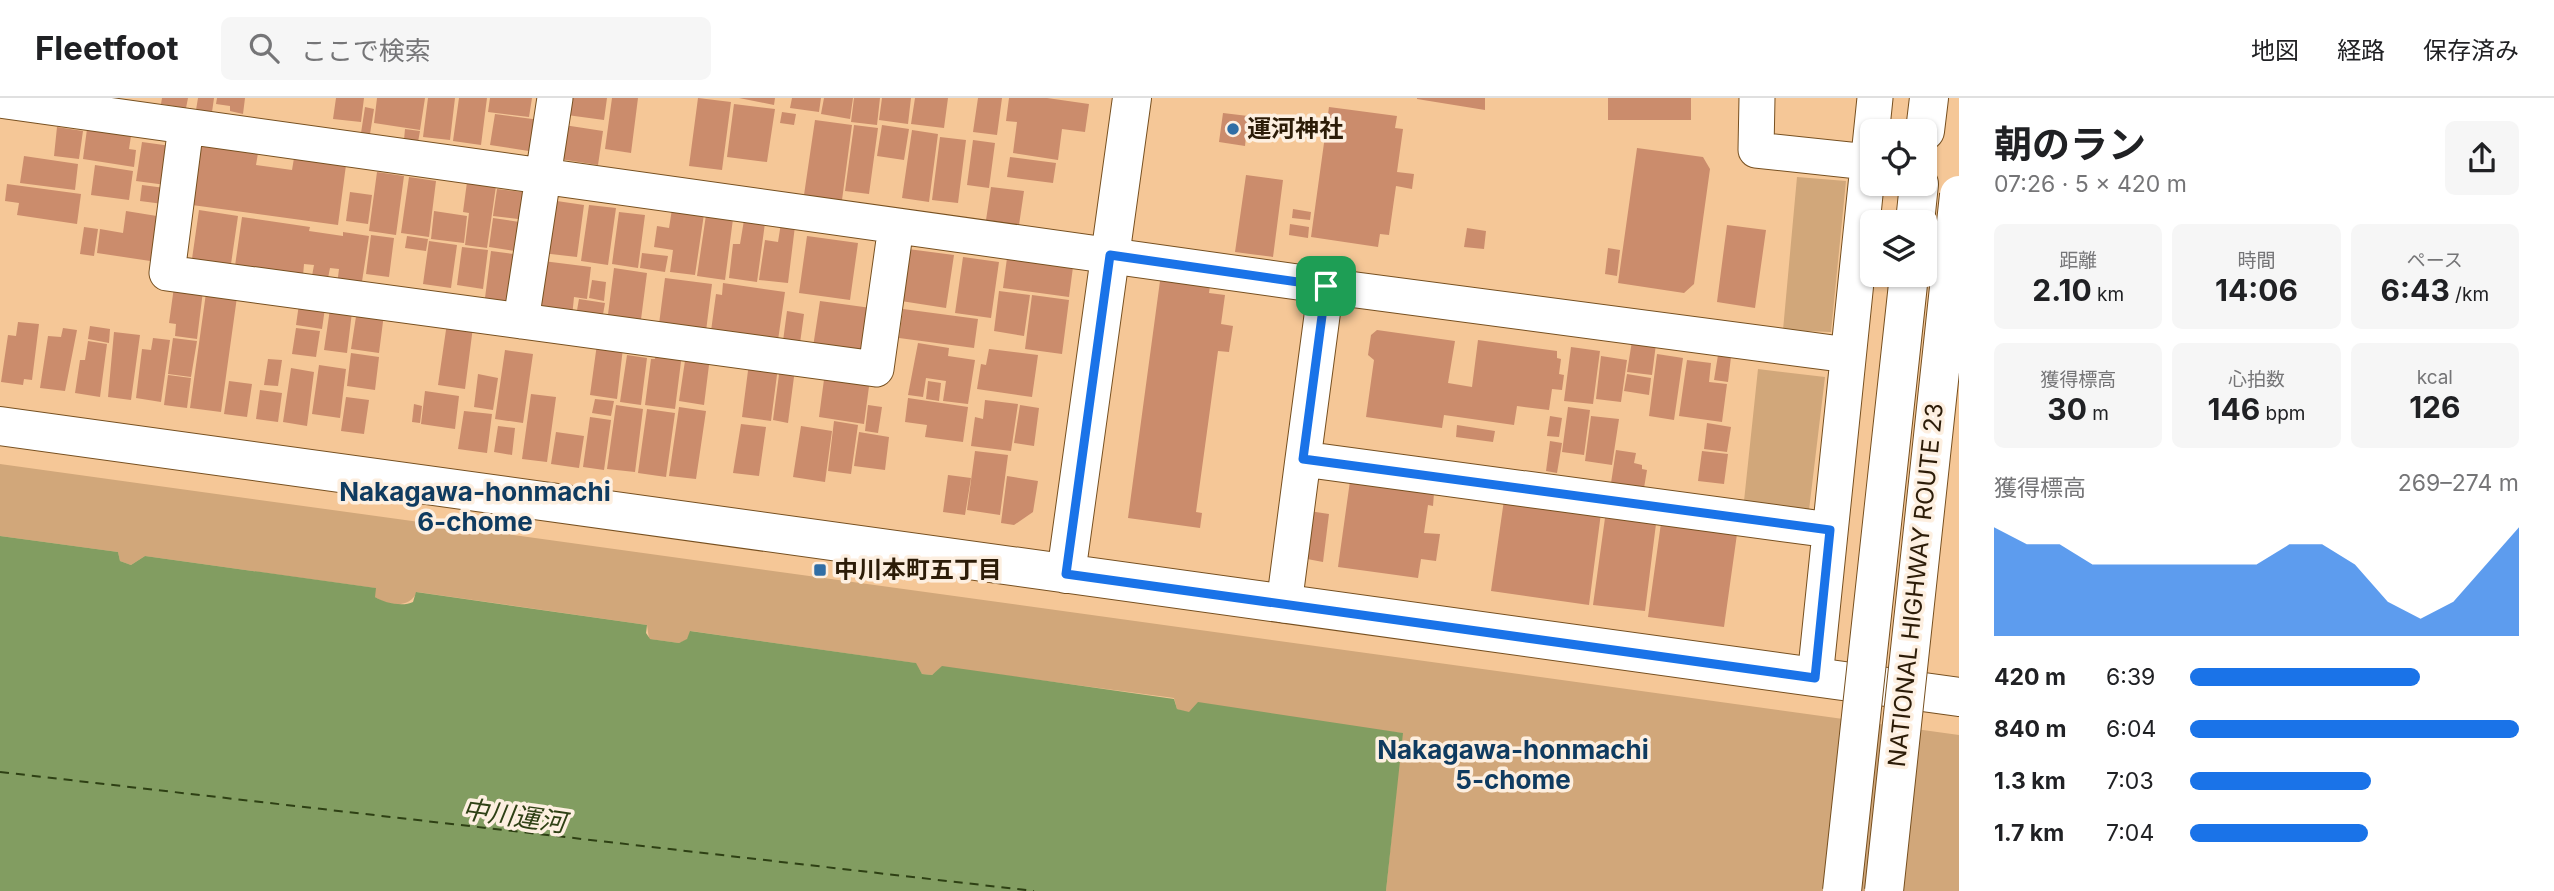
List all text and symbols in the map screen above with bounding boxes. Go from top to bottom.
search box [221,17,711,80]
text: Fleetfoot [35,28,179,68]
icon: search [245,29,283,67]
text: ここで検索 [301,35,431,66]
text: 地図 [2251,36,2299,65]
text: 経路 [2337,36,2385,65]
text: 保存済み [2423,36,2519,65]
place label: 運河神社 [1247,114,1343,143]
map controls [1860,119,1937,287]
button: locate [1860,119,1937,196]
marker: 運河神社 [1225,121,1241,137]
text: 朝のラン [1994,121,2146,167]
button: share [2445,121,2519,195]
text: 07:26 · 5 × 420 m [1994,170,2187,198]
button: layers [1860,210,1937,287]
text: 距離 [2059,249,2097,272]
text: 時間 [2237,249,2276,272]
text: ペース [2407,249,2463,272]
pin [1296,256,1356,316]
icon: arrive [1307,267,1345,305]
text: 2.10 [2032,272,2092,308]
text: 14:06 [2215,272,2298,308]
text: 6:43 [2381,272,2450,308]
text: km [2092,283,2124,306]
text: /km [2450,283,2489,306]
text: kcal [2417,366,2453,389]
text: 獲得標高 [2040,368,2116,391]
text: 心拍数 [2228,368,2285,391]
text: 126 [2409,389,2460,425]
text: 30 [2047,391,2087,427]
text: 146 [2208,391,2260,427]
street label: NATIONAL HIGHWAY ROUTE 23 [1882,402,1949,768]
text: m [2087,402,2109,425]
text: bpm [2260,402,2305,425]
text: 269–274 m [2398,469,2519,497]
text: 獲得標高 [1994,474,2086,502]
district label: Nakagawa-honmachi 6-chome [339,476,611,537]
place label: 中川本町五丁目 [834,555,1002,584]
marker: 中川本町五丁目 [812,562,828,578]
text: 420 m [1994,663,2066,691]
text: 6:39 [2106,663,2155,691]
text: 840 m [1994,715,2066,743]
text: 6:04 [2106,715,2156,743]
district label: Nakagawa-honmachi 5-chome [1377,734,1649,795]
text: 1.3 km [1994,767,2066,795]
text: 7:03 [2106,767,2154,795]
water label: 中川運河 [460,793,573,839]
text: 1.7 km [1994,819,2064,847]
text: 7:04 [2106,819,2154,847]

